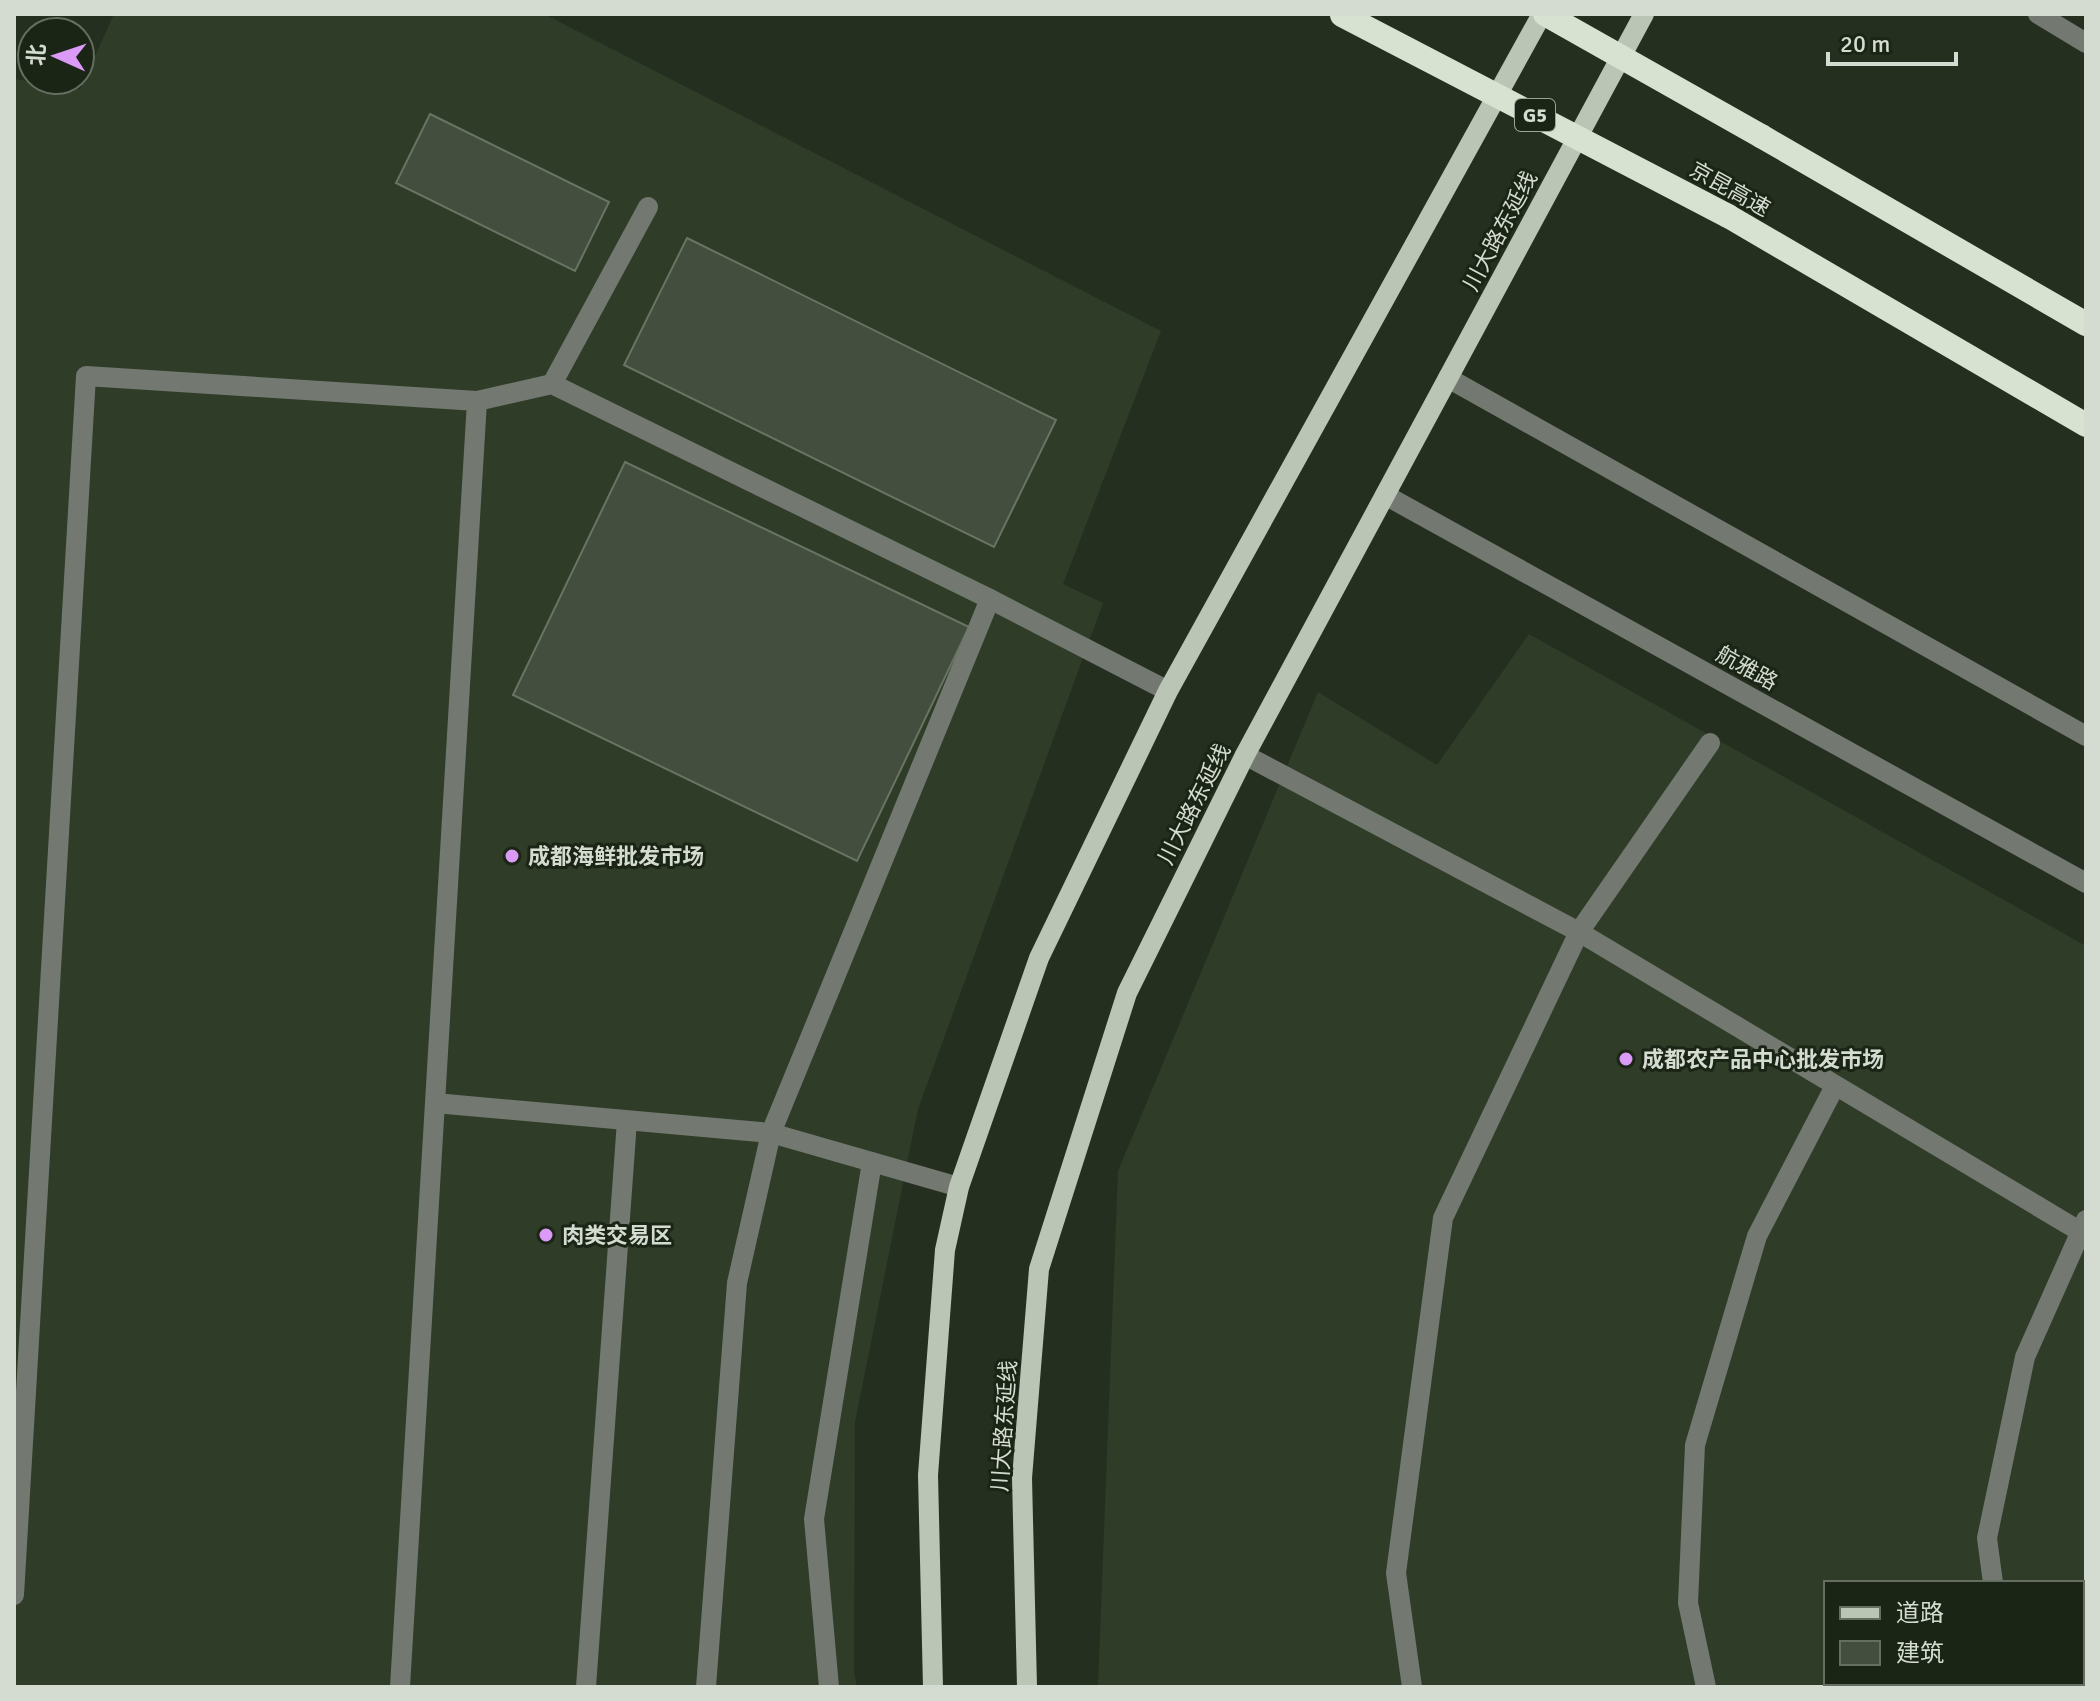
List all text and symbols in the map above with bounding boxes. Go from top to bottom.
north arrow [16,16,96,96]
scale bar [1828,16,1956,66]
text: 20 m [1840,29,1890,59]
text: 北 [22,43,51,67]
road number: G5 [1515,99,1555,131]
street label: 京昆高速 [1685,156,1775,222]
street label: 川大路东延线 [1457,166,1543,296]
street label: 航雅路 [1712,640,1782,696]
street label: 川大路东延线 [1152,739,1236,869]
place label: 成都海鲜批发市场 [528,843,704,870]
marker: 成都海鲜批发市场 [503,847,521,865]
place label: 成都农产品中心批发市场 [1642,1046,1884,1073]
marker: 成都农产品中心批发市场 [1617,1050,1635,1068]
place label: 肉类交易区 [562,1222,672,1249]
marker: 肉类交易区 [537,1226,555,1244]
street label: 川大路东延线 [986,1359,1022,1493]
legend [1824,1581,2084,1685]
text: 道路 [1896,1598,1944,1628]
text: 建筑 [1896,1638,1944,1668]

